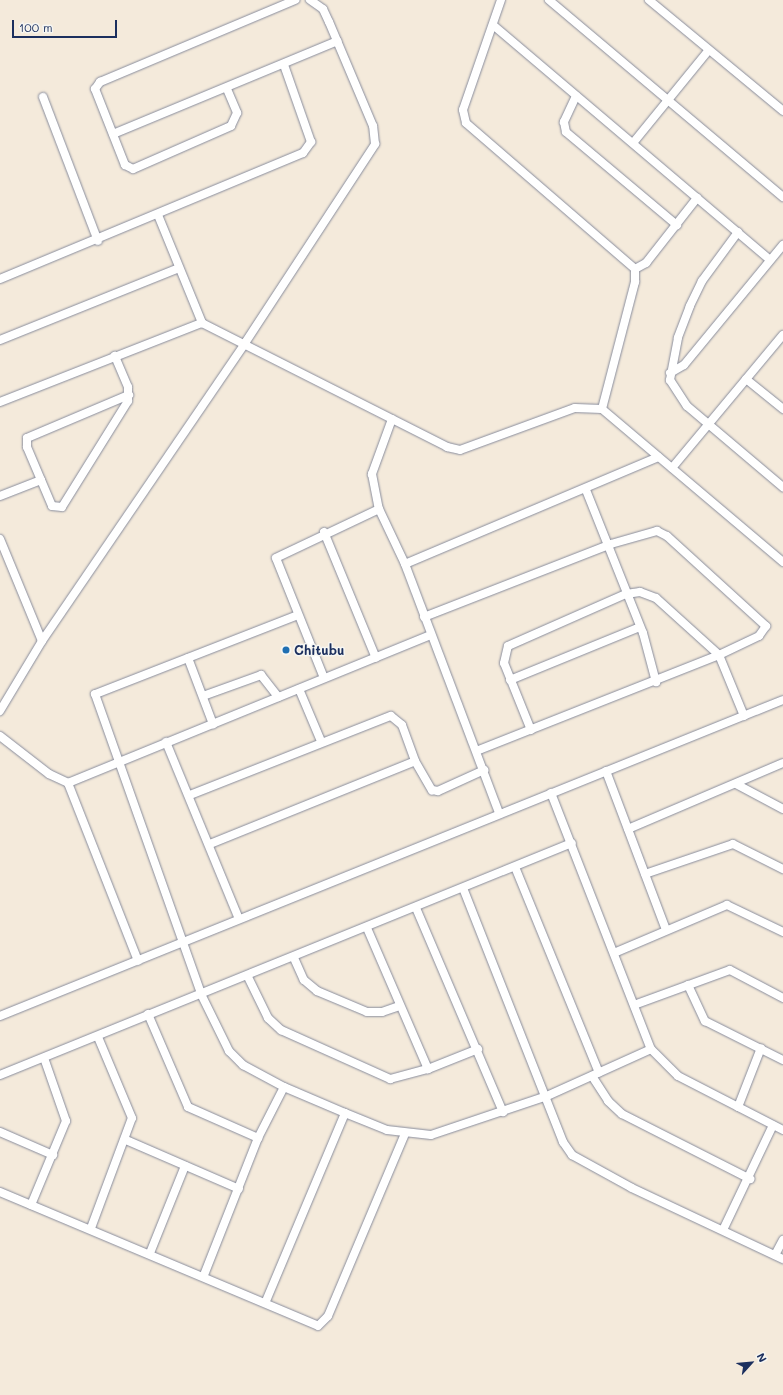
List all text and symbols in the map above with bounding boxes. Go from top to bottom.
scale bar [14,12,119,38]
text: 100 m [19,19,53,35]
place label: Chitubu [294,642,345,658]
marker: Chitubu [281,645,291,655]
north arrow [731,1343,771,1383]
text: N [754,1350,771,1364]

